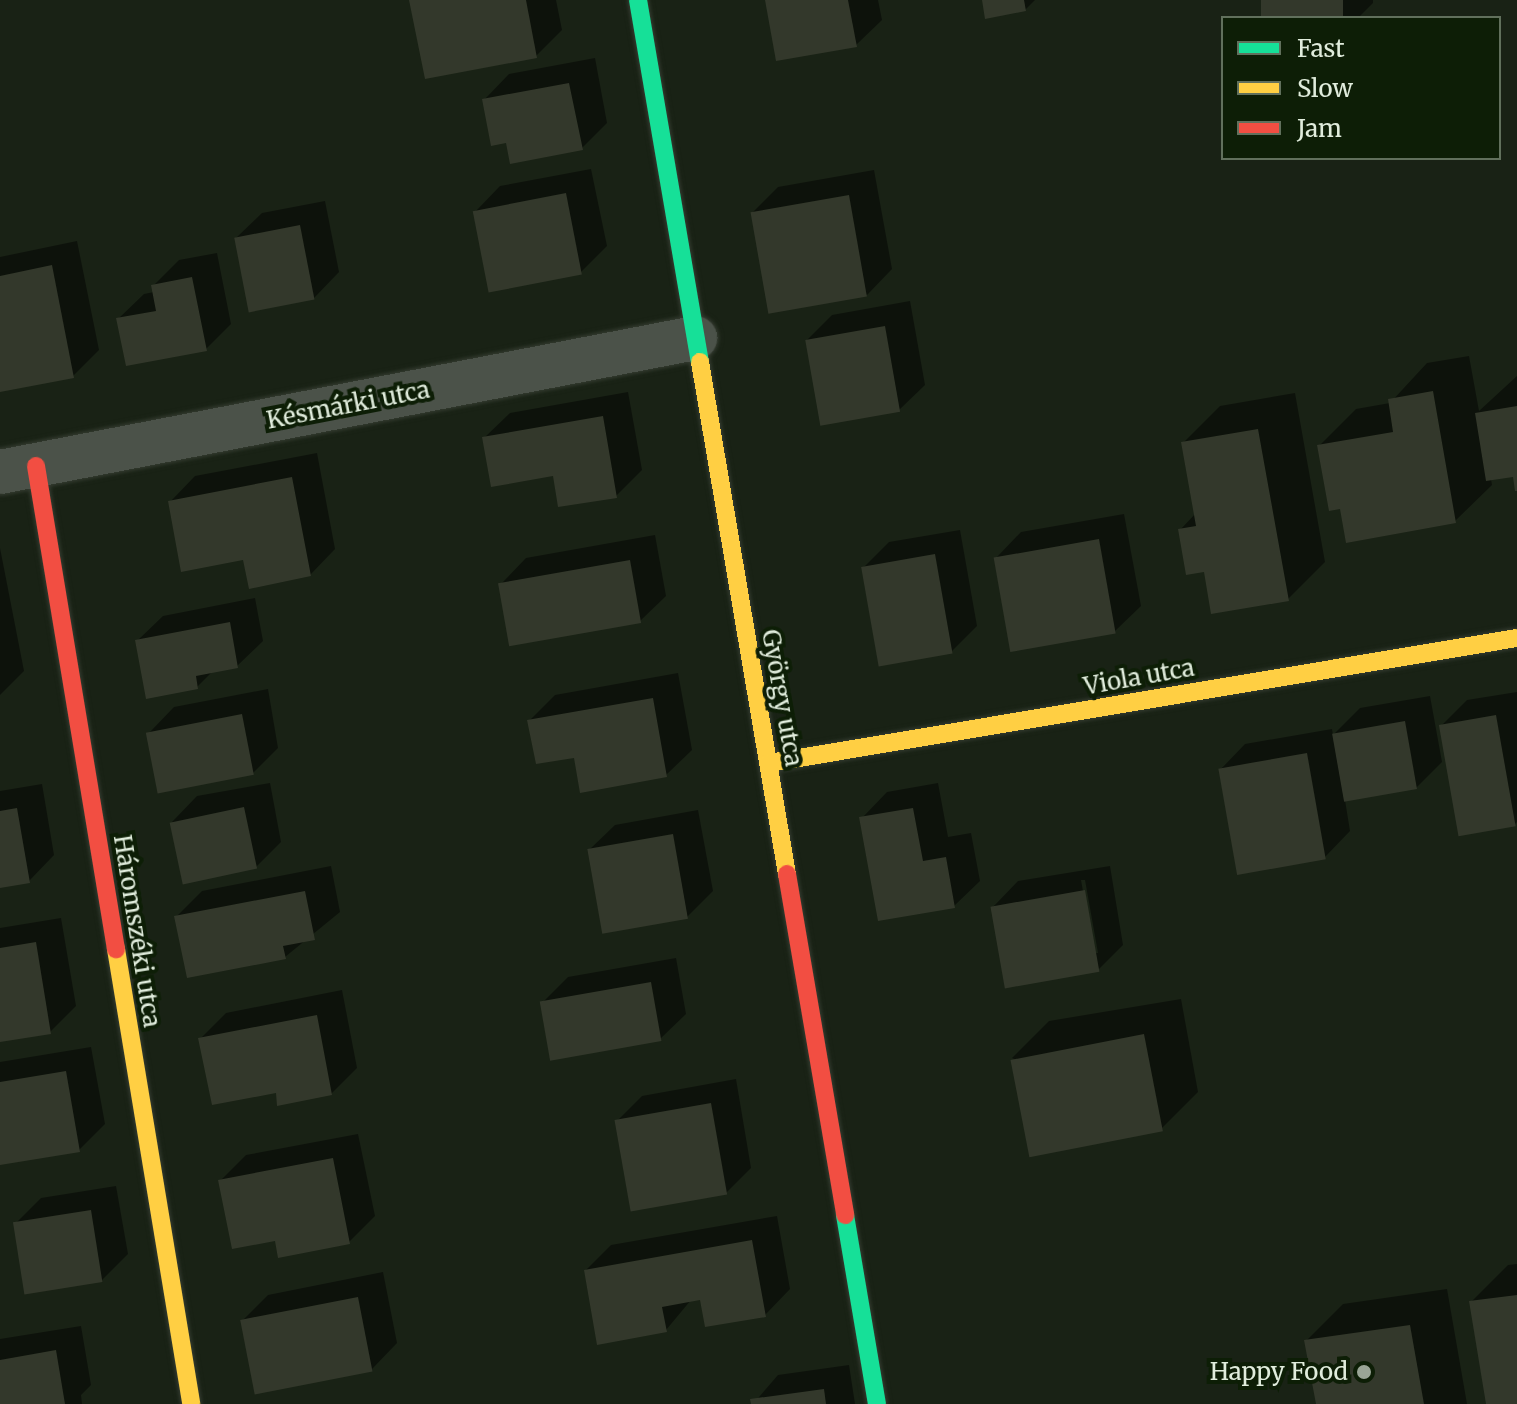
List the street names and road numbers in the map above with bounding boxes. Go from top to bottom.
street label: Késmárki utca [264,375,432,435]
street label: György utca [756,627,808,769]
street label: Viola utca [1081,653,1197,701]
street label: Háromszéki utca [108,833,166,1029]

